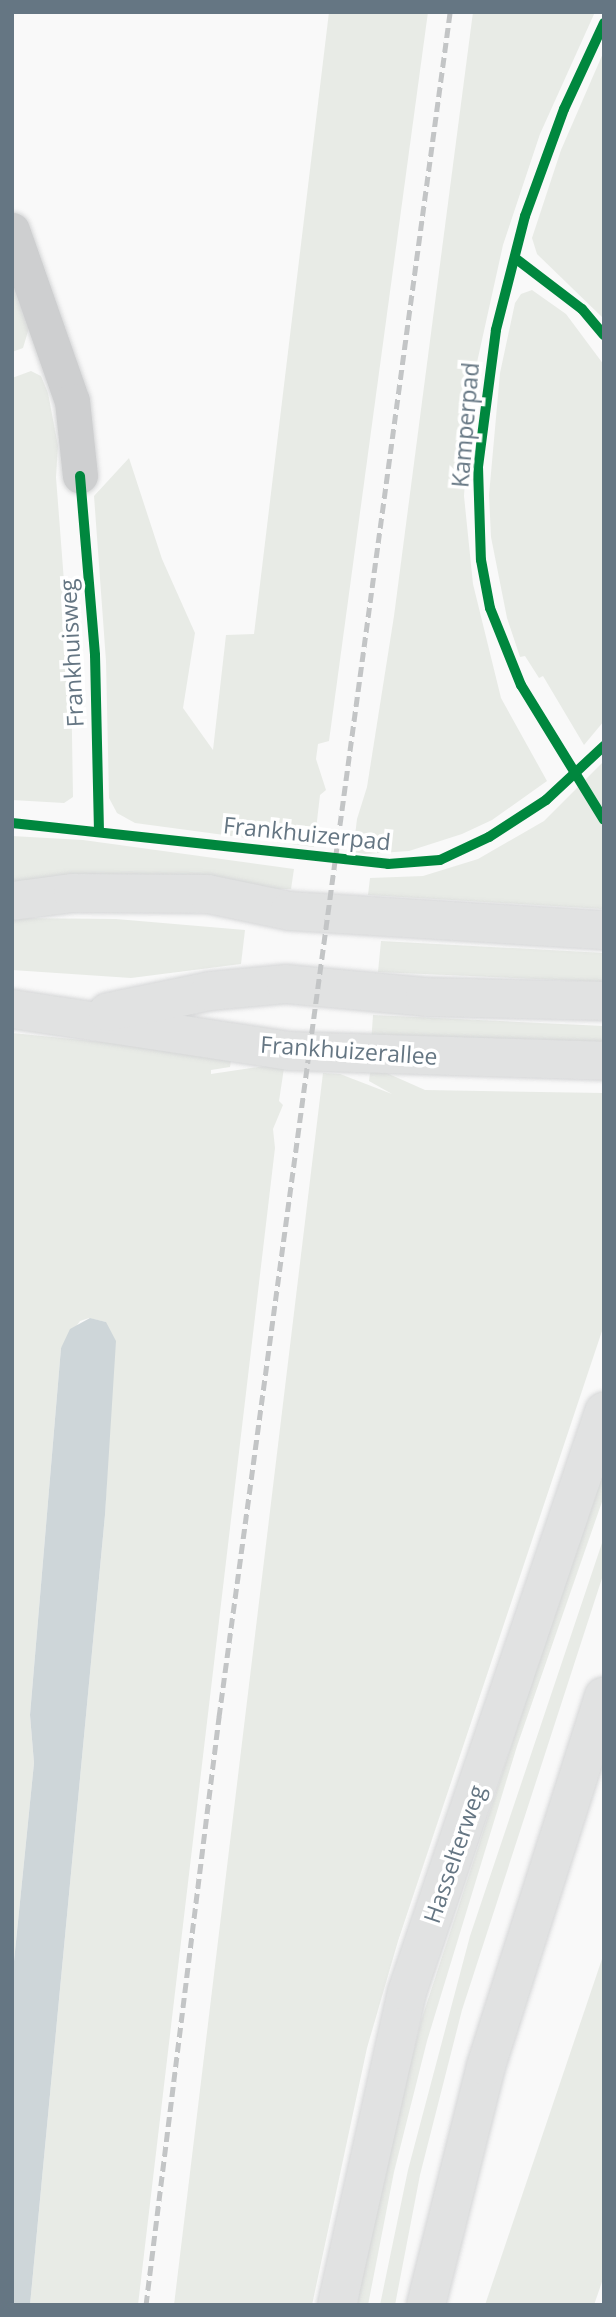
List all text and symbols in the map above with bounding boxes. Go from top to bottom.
street label: Kamperpad [446,361,484,489]
street label: Frankhuisweg [53,578,89,728]
street label: Frankhuizerpad [222,810,392,856]
street label: Frankhuizerallee [259,1030,439,1070]
street label: Hasselterweg [417,1781,491,1927]

